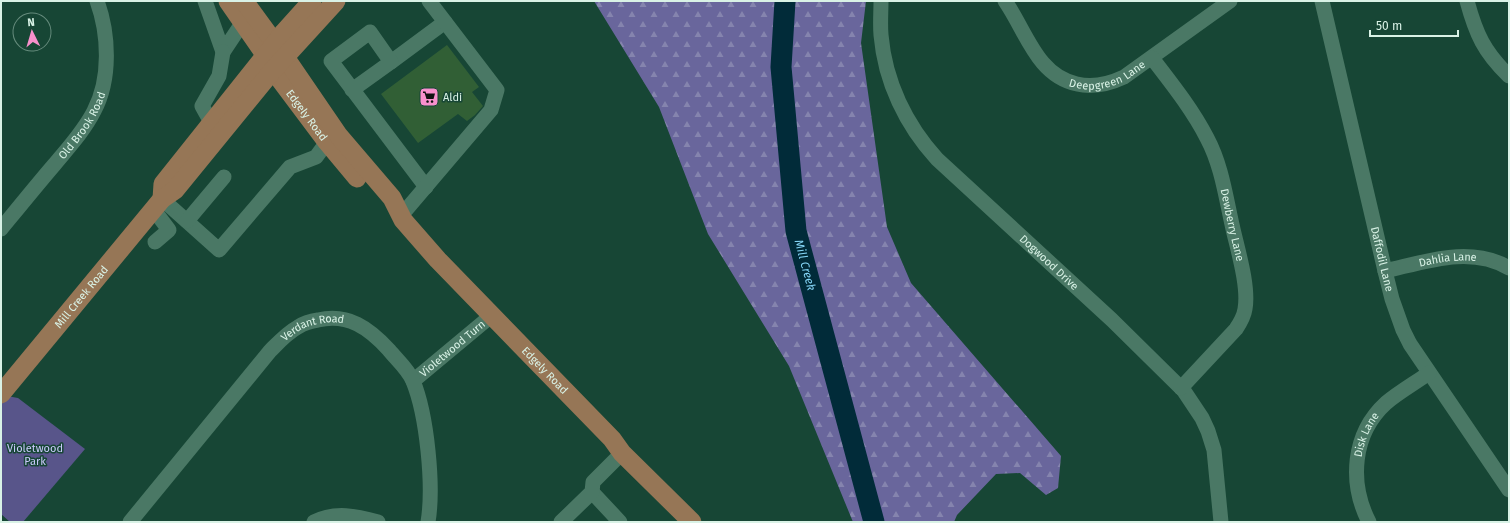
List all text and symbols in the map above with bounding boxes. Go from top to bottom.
north arrow [12,12,52,52]
scale bar [1370,12,1458,38]
text: N [27,16,35,29]
text: 50 m [1376,19,1402,33]
street label: Deepgreen Lane [1068,58,1148,93]
supermarket icon: Aldi [418,86,440,108]
street label: Edgely Road [283,87,330,144]
street label: Old Brook Road [56,90,108,162]
place label: Aldi [443,91,462,104]
street label: Dewberry Lane [1218,187,1247,262]
street label: Daffodil Lane [1368,225,1396,293]
street label: Dogwood Drive [1017,232,1081,293]
water label: Mill Creek [792,238,819,293]
street label: Dahlia Lane [1417,250,1477,270]
street label: Mill Creek Road [52,263,111,331]
street label: Verdant Road [278,312,345,344]
street label: Violetwood Turn [417,318,488,380]
street label: Edgely Road [519,344,570,397]
street label: Disk Lane [1352,410,1382,458]
park label: Violetwood Park [7,442,63,468]

